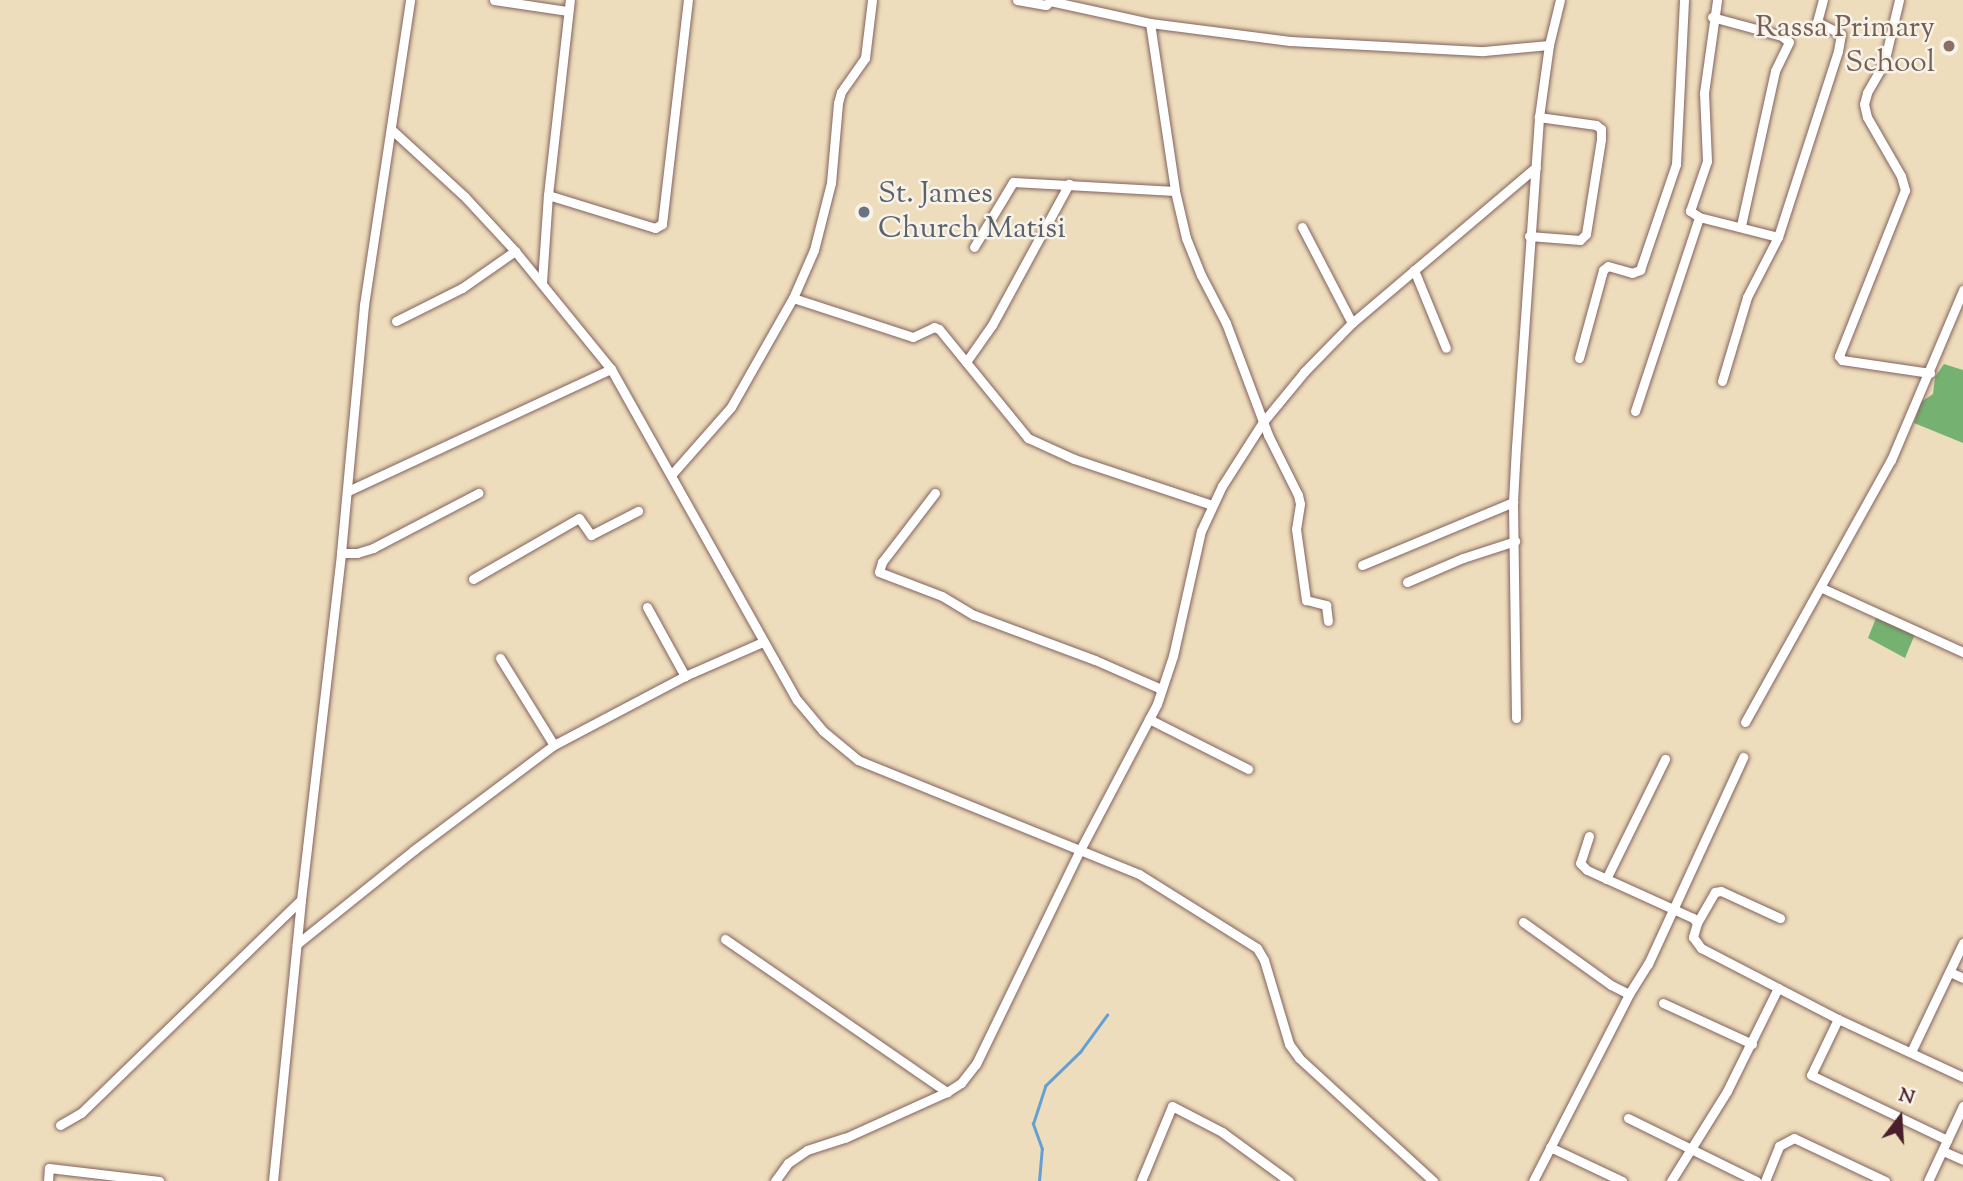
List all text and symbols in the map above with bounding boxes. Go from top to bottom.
place label: Rassa Primary School [1755,11,1935,82]
marker: Rassa Primary School [1941,38,1957,54]
place label: St. James Church Matisi [878,177,1066,247]
marker: St. James Church Matisi [856,204,872,220]
text: N [1895,1082,1917,1113]
north arrow [1865,1083,1935,1153]

